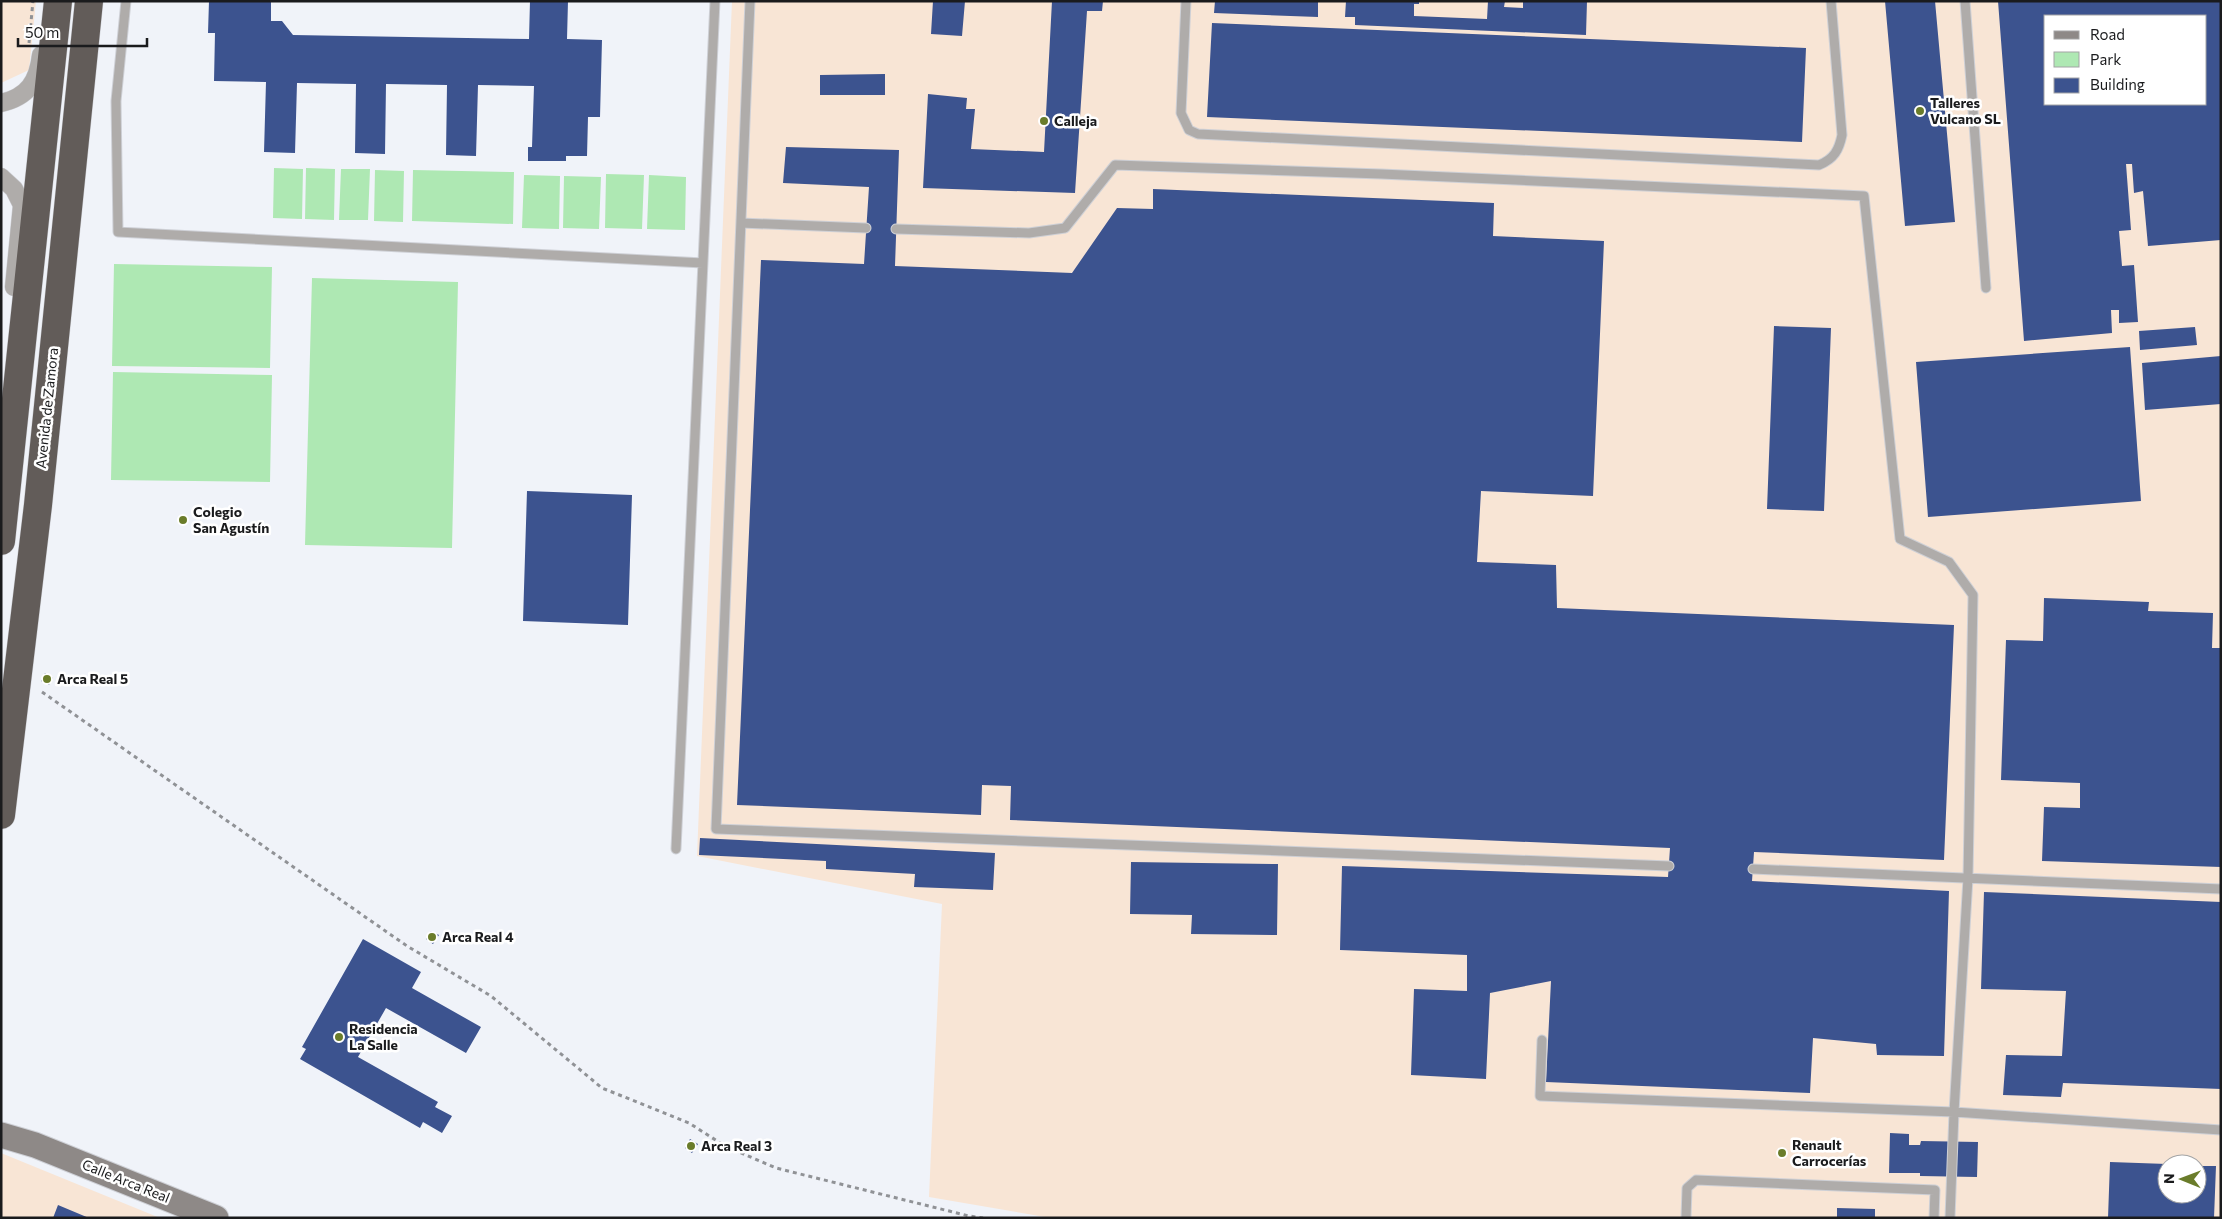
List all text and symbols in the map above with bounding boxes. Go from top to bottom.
scale bar [18,15,146,47]
legend [2044,15,2207,105]
text: 50 m [25,23,59,41]
text: Road [2090,25,2125,43]
text: Park [2090,50,2121,68]
text: Building [2090,75,2145,93]
place label: Talleres Vulcano SL [1930,94,2001,127]
marker: Talleres Vulcano SL [1914,105,1926,117]
place label: Calleja [1054,112,1097,129]
marker: Calleja [1038,115,1050,127]
street label: Avenida de Zamora [32,347,61,469]
place label: Colegio San Agustín [193,503,269,536]
marker: Colegio San Agustín [177,514,189,526]
place label: Arca Real 5 [57,670,128,687]
marker: Arca Real 5 [41,673,53,685]
place label: Arca Real 4 [442,928,514,945]
marker: Arca Real 4 [426,931,438,943]
place label: Residencia La Salle [349,1020,418,1053]
marker: Residencia La Salle [333,1031,345,1043]
place label: Renault Carrocerías [1792,1136,1867,1169]
place label: Arca Real 3 [701,1137,772,1154]
marker: Arca Real 3 [685,1140,697,1152]
marker: Renault Carrocerías [1776,1147,1788,1159]
north arrow [2157,1154,2207,1204]
street label: Calle Arca Real [80,1155,173,1206]
text: N [2160,1173,2177,1184]

